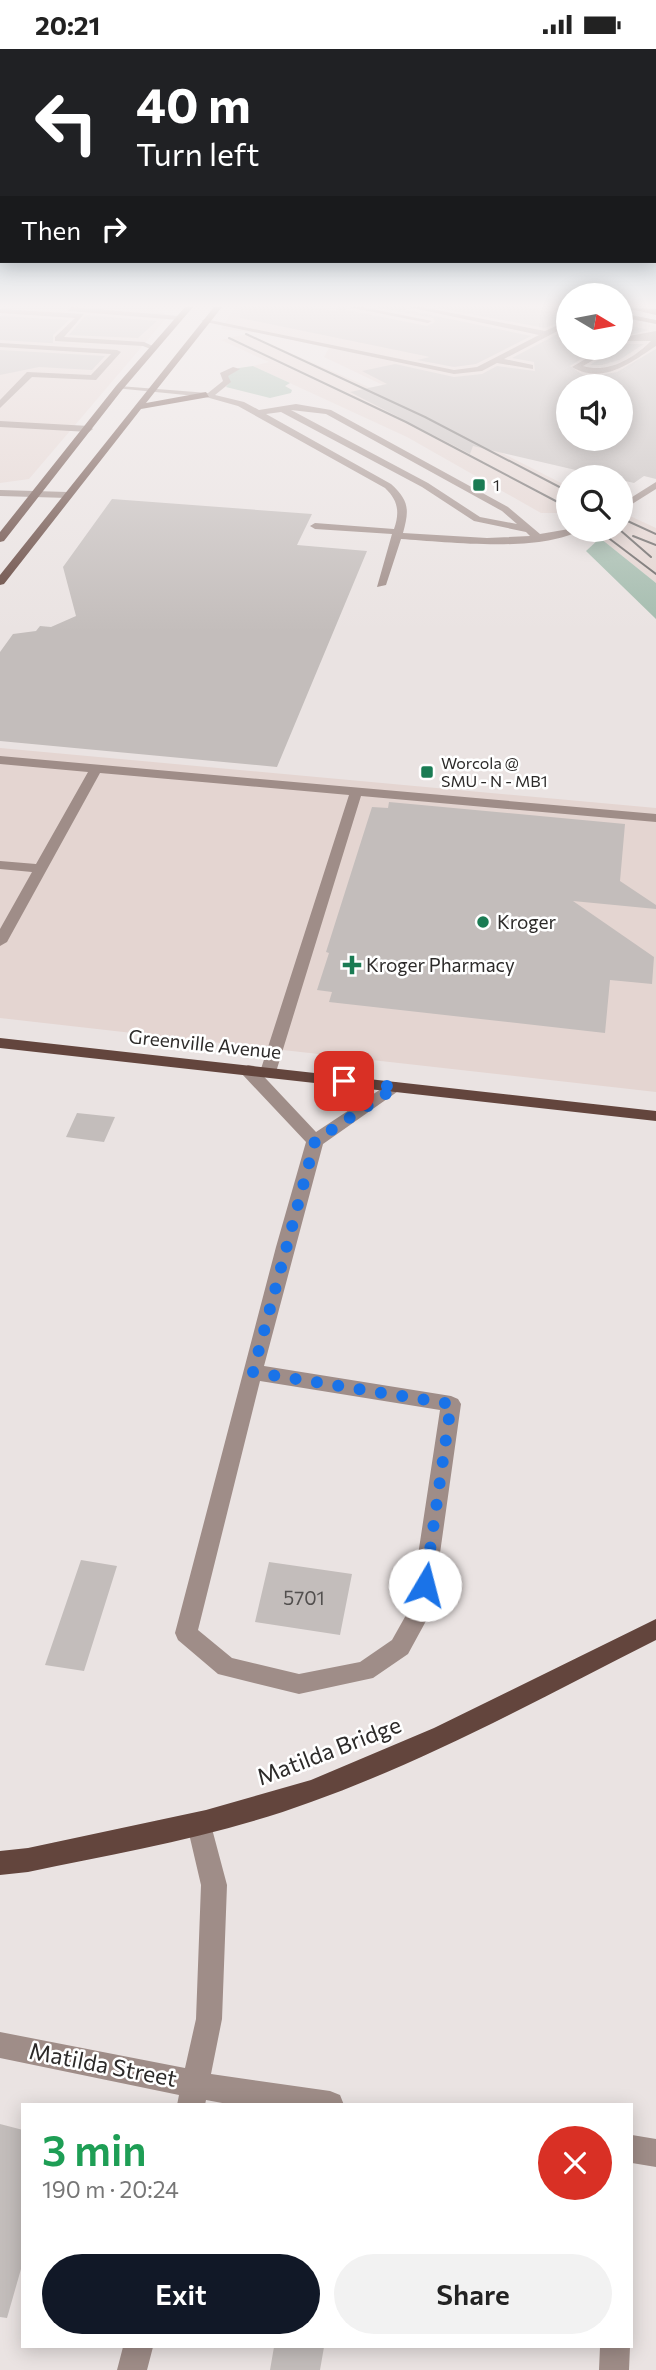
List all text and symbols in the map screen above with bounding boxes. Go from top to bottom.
text: 20:21 [35,9,100,40]
text: 40 m [136,73,251,133]
icon: left [21,77,112,168]
text: Turn left [136,133,260,173]
icon: right [95,210,133,248]
text: Then [21,214,81,245]
north arrow [556,283,634,361]
map controls [556,283,633,542]
button: sound [556,374,633,451]
button: search [556,465,633,542]
place label: 1 [493,475,500,494]
marker: 1 [471,477,487,493]
place label: Worcola @ SMU - N - MB1 [441,753,548,790]
marker: Worcola @ SMU - N - MB1 [419,764,435,780]
place label: Kroger [497,910,556,933]
marker: Kroger [475,914,491,930]
place label: Kroger Pharmacy [366,953,515,976]
marker: Kroger Pharmacy [344,957,360,973]
street label: Greenville Avenue [128,1024,282,1063]
pin [314,1051,374,1111]
icon: arrive [325,1062,363,1100]
position arrow [388,1548,462,1622]
house number: 5701 [283,1586,325,1609]
street label: Matilda Bridge [253,1710,405,1790]
street label: Matilda Street [27,2036,179,2092]
text: 3 min [42,2123,147,2175]
button: close [538,2126,612,2200]
text: 190 m · 20:24 [42,2175,179,2203]
button: Exit [42,2254,320,2334]
button: Share [334,2254,612,2334]

